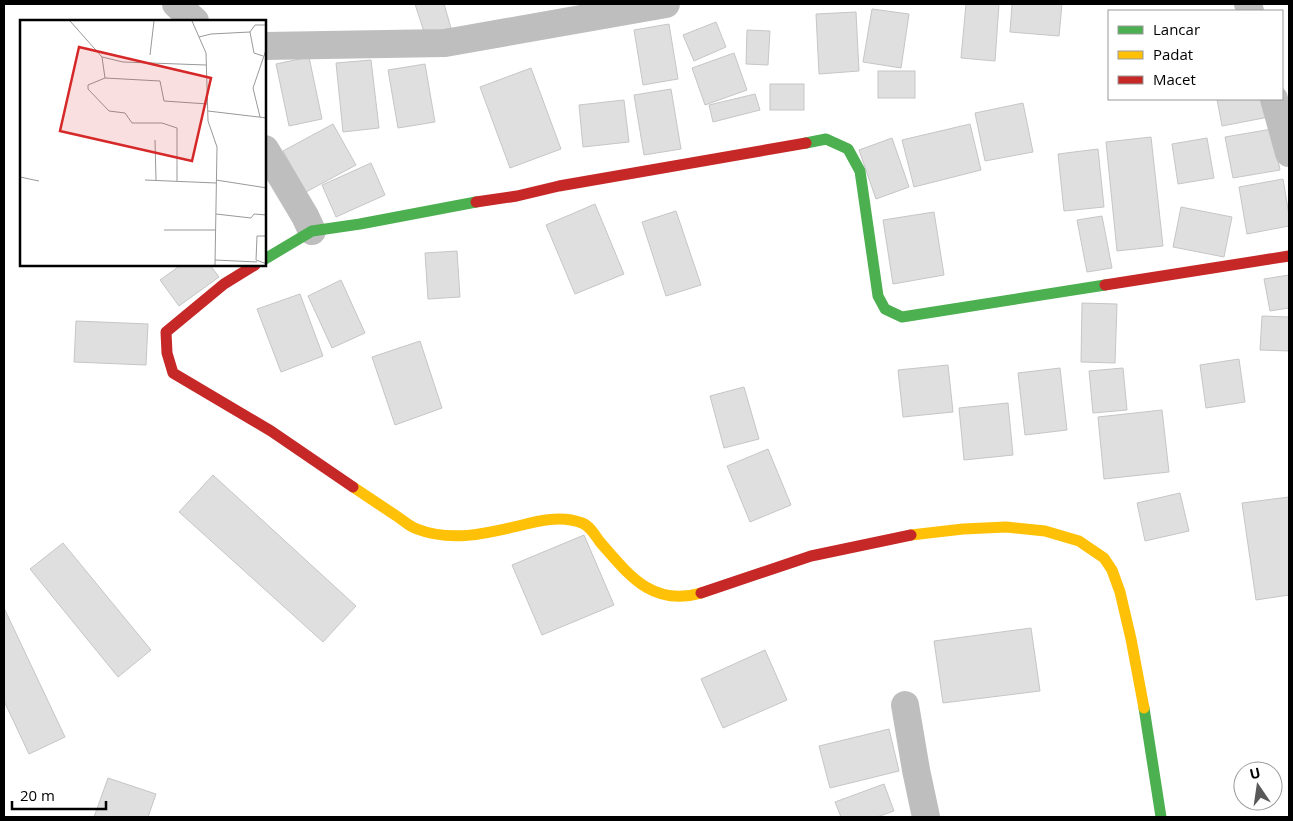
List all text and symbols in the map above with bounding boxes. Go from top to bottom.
legend [1108,10,1283,100]
text: Lancar [1153,19,1200,39]
inset map [20,20,266,266]
text: Padat [1153,44,1193,64]
text: Macet [1153,69,1196,89]
north arrow [1233,761,1283,811]
text: U [1248,762,1262,783]
scale bar [12,778,106,810]
text: 20 m [20,785,55,805]

